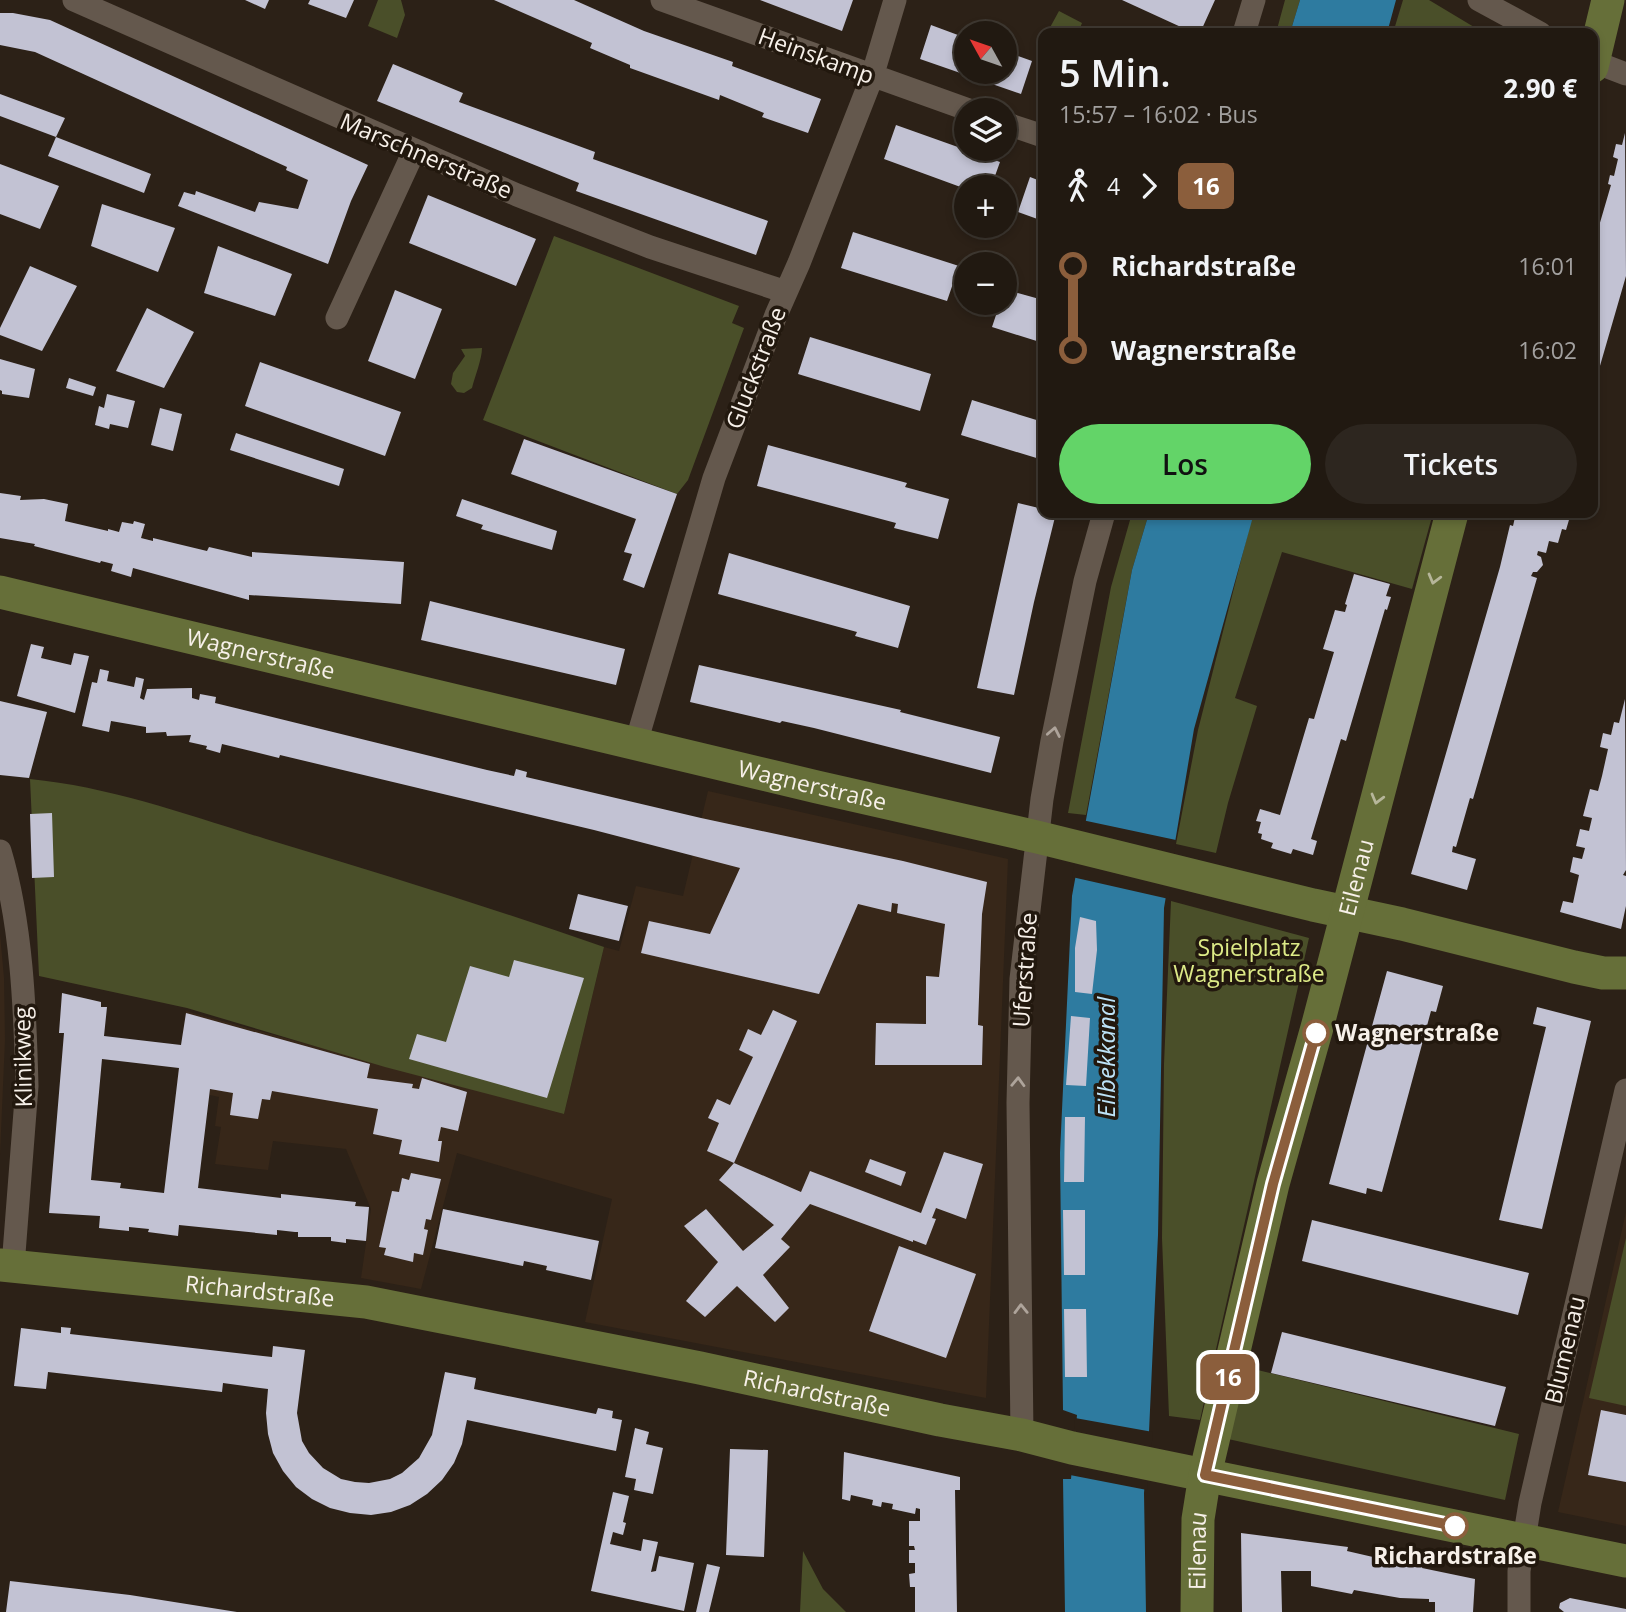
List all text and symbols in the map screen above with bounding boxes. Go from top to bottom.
street label: Heinskamp [754,19,879,91]
north arrow [954,21,1017,84]
map controls [954,21,1017,315]
text: 5 Min. [1059,46,1171,98]
text: 2.90 € [1503,70,1577,106]
button: layers [954,98,1017,161]
text: 15:57 – 16:02 · Bus [1059,98,1258,130]
street label: Marschnerstraße [335,104,517,206]
icon: walk [1059,167,1097,205]
icon: forward [1130,167,1168,205]
text: 16 [1192,169,1220,202]
text: 4 [1107,170,1120,202]
button: + [954,175,1017,238]
text: Richardstraße [1111,248,1296,284]
text: 16:01 [1518,250,1577,282]
button: − [954,252,1017,315]
street label: Gluckstraße [717,302,793,433]
text: Wagnerstraße [1111,332,1296,368]
text: 16:02 [1518,334,1577,366]
button: Los [1059,424,1311,504]
button: Tickets [1325,424,1577,504]
one-way arrow [1428,573,1443,585]
street label: Wagnerstraße [183,620,338,686]
one-way arrow [1045,726,1060,738]
street label: Wagnerstraße [735,752,890,817]
one-way arrow [1371,793,1385,805]
street label: Eilenau [1330,835,1381,919]
street label: Uferstraße [1004,911,1044,1029]
park label: Spielplatz Wagnerstraße [1173,931,1325,989]
water label: Eilbekkanal [1089,996,1122,1117]
street label: Klinikweg [5,1006,39,1108]
place label: Wagnerstraße [1335,1016,1499,1048]
marker: Wagnerstraße [1303,1020,1329,1046]
one-way arrow [1011,1076,1026,1087]
street label: Richardstraße [184,1267,336,1314]
street label: Blumenau [1536,1293,1592,1407]
one-way arrow [1014,1304,1029,1315]
line badge: 16 [1196,1354,1260,1400]
text: 16 [1214,1360,1242,1393]
street label: Richardstraße [740,1361,894,1424]
street label: Eilenau [1180,1509,1214,1590]
marker: Richardstraße [1442,1513,1468,1539]
place label: Richardstraße [1373,1539,1537,1571]

